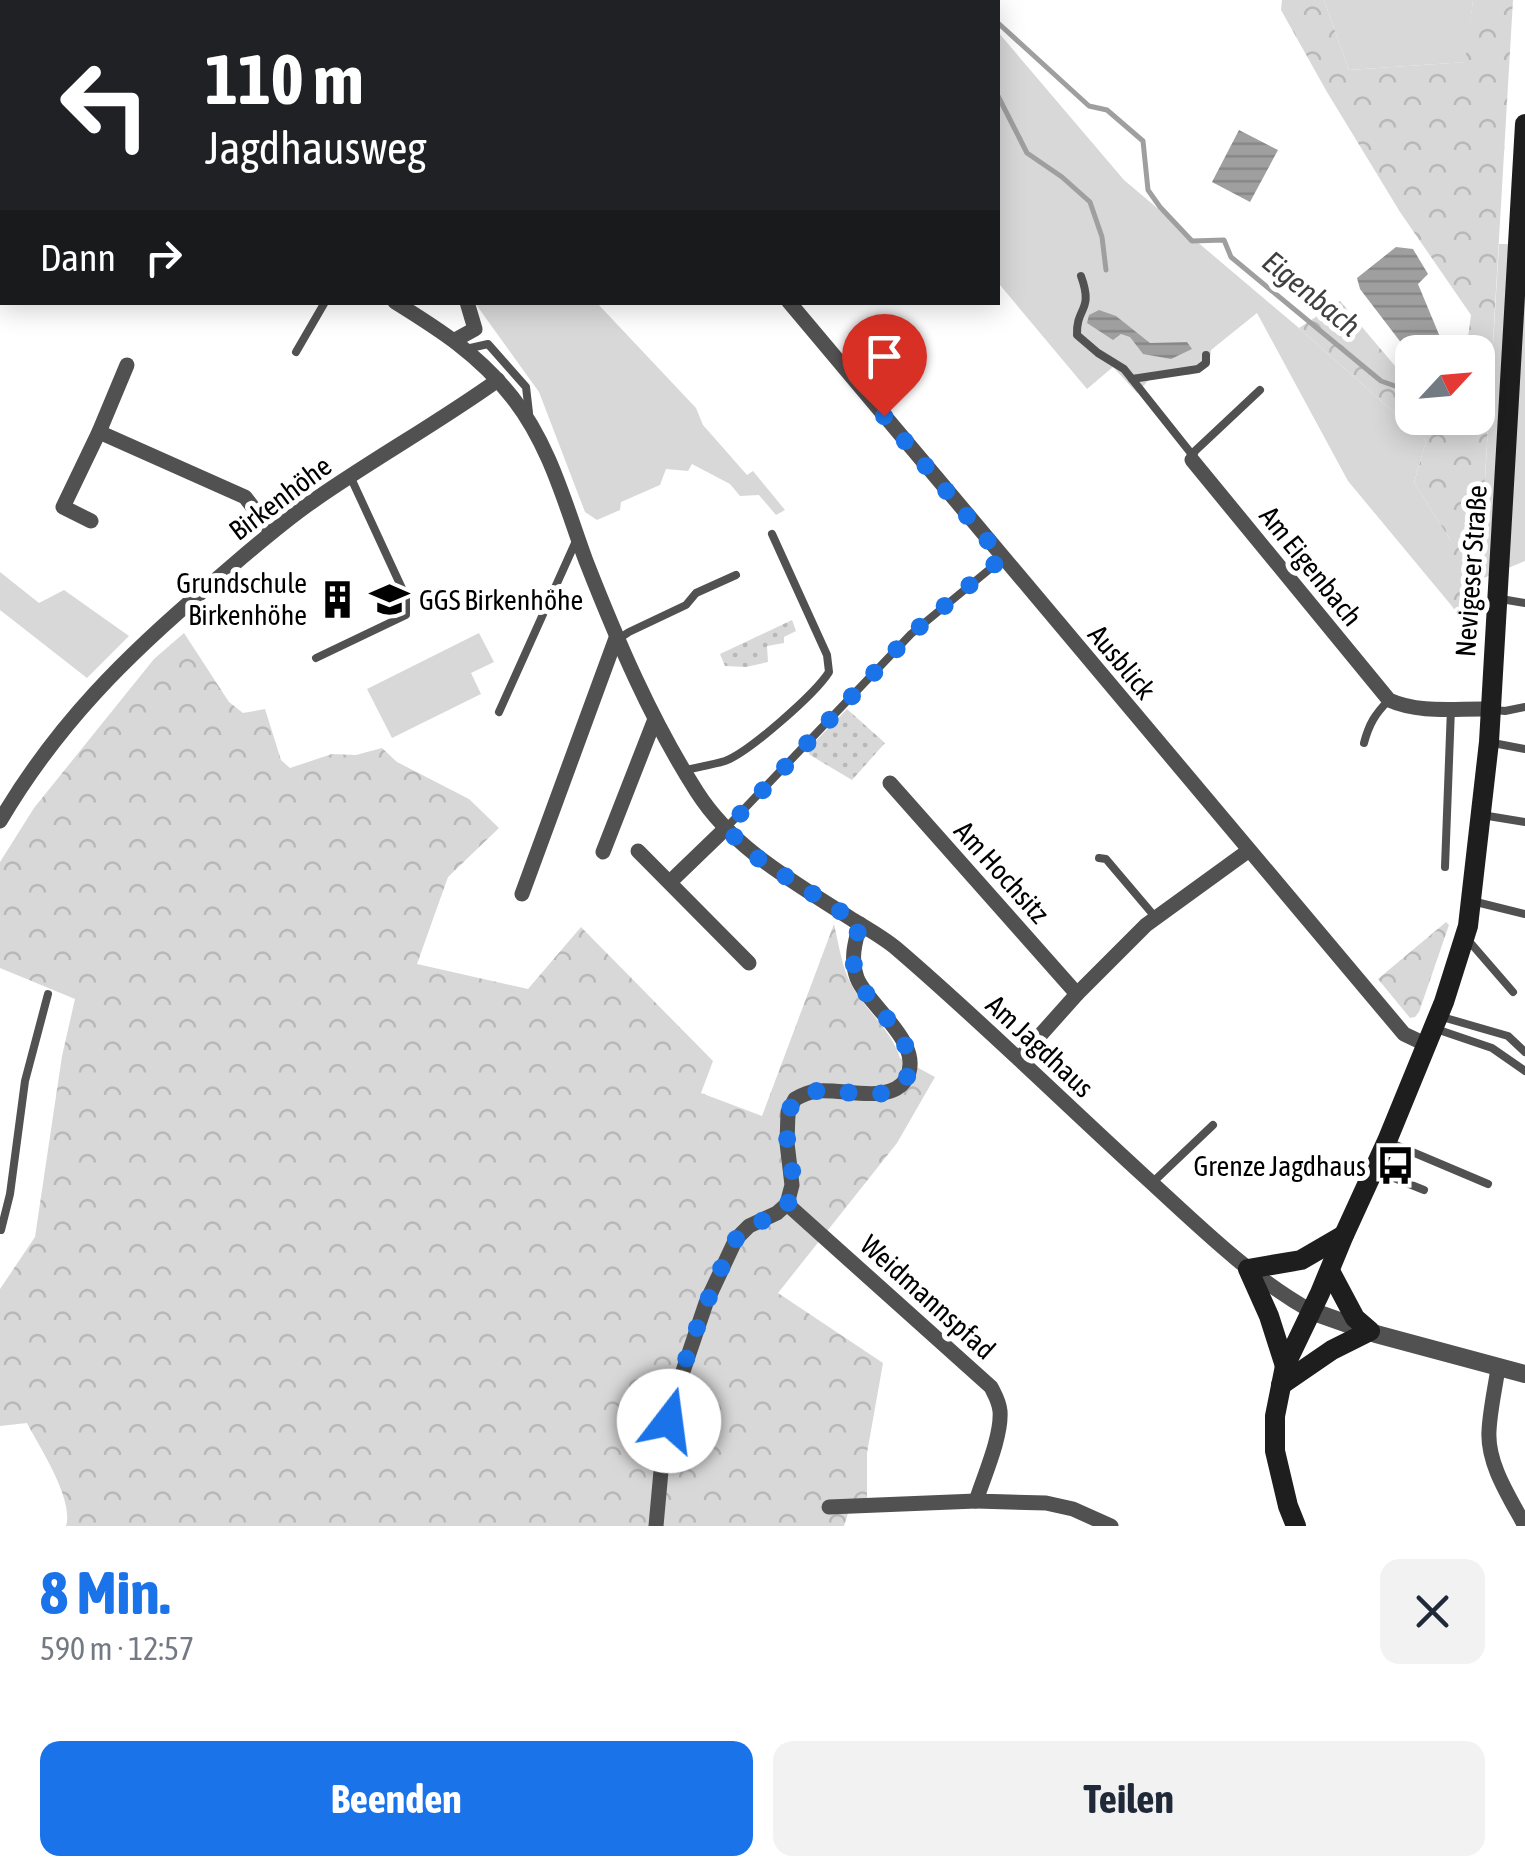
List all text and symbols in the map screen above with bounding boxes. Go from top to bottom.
text: 110 m [205,39,364,119]
icon: left [40,40,170,170]
text: Jagdhausweg [205,122,427,174]
icon: right [136,230,191,285]
text: Dann [40,236,116,279]
water label: Eigenbach [1256,244,1367,343]
pin [842,314,927,417]
icon: arrive [857,329,912,384]
north arrow [1395,335,1495,435]
map controls [1395,335,1495,435]
street label: Birkenhöhe [223,449,337,547]
street label: Nevigeser Straße [1449,484,1493,658]
street label: Am Eigenbach [1253,500,1369,632]
place label: Grundschule Birkenhöhe [176,567,307,631]
building icon: Grundschule Birkenhöhe [316,578,358,620]
school or university icon: GGS Birkenhöhe [368,579,410,621]
place label: GGS Birkenhöhe [419,584,583,616]
street label: Ausblick [1082,618,1162,706]
street label: Am Hochsitz [948,815,1056,929]
street label: Am Jagdhaus [980,988,1100,1104]
bus stop icon: Grenze Jagdhaus [1375,1145,1417,1187]
place label: Grenze Jagdhaus [1194,1150,1366,1182]
street label: Weidmannspfad [854,1228,1002,1366]
position arrow [617,1369,721,1473]
text: 8 Min. [40,1558,170,1627]
button: close [1380,1559,1485,1664]
text: 590 m · 12:57 [40,1630,194,1667]
button: Beenden [40,1741,753,1856]
button: Teilen [773,1741,1485,1856]

